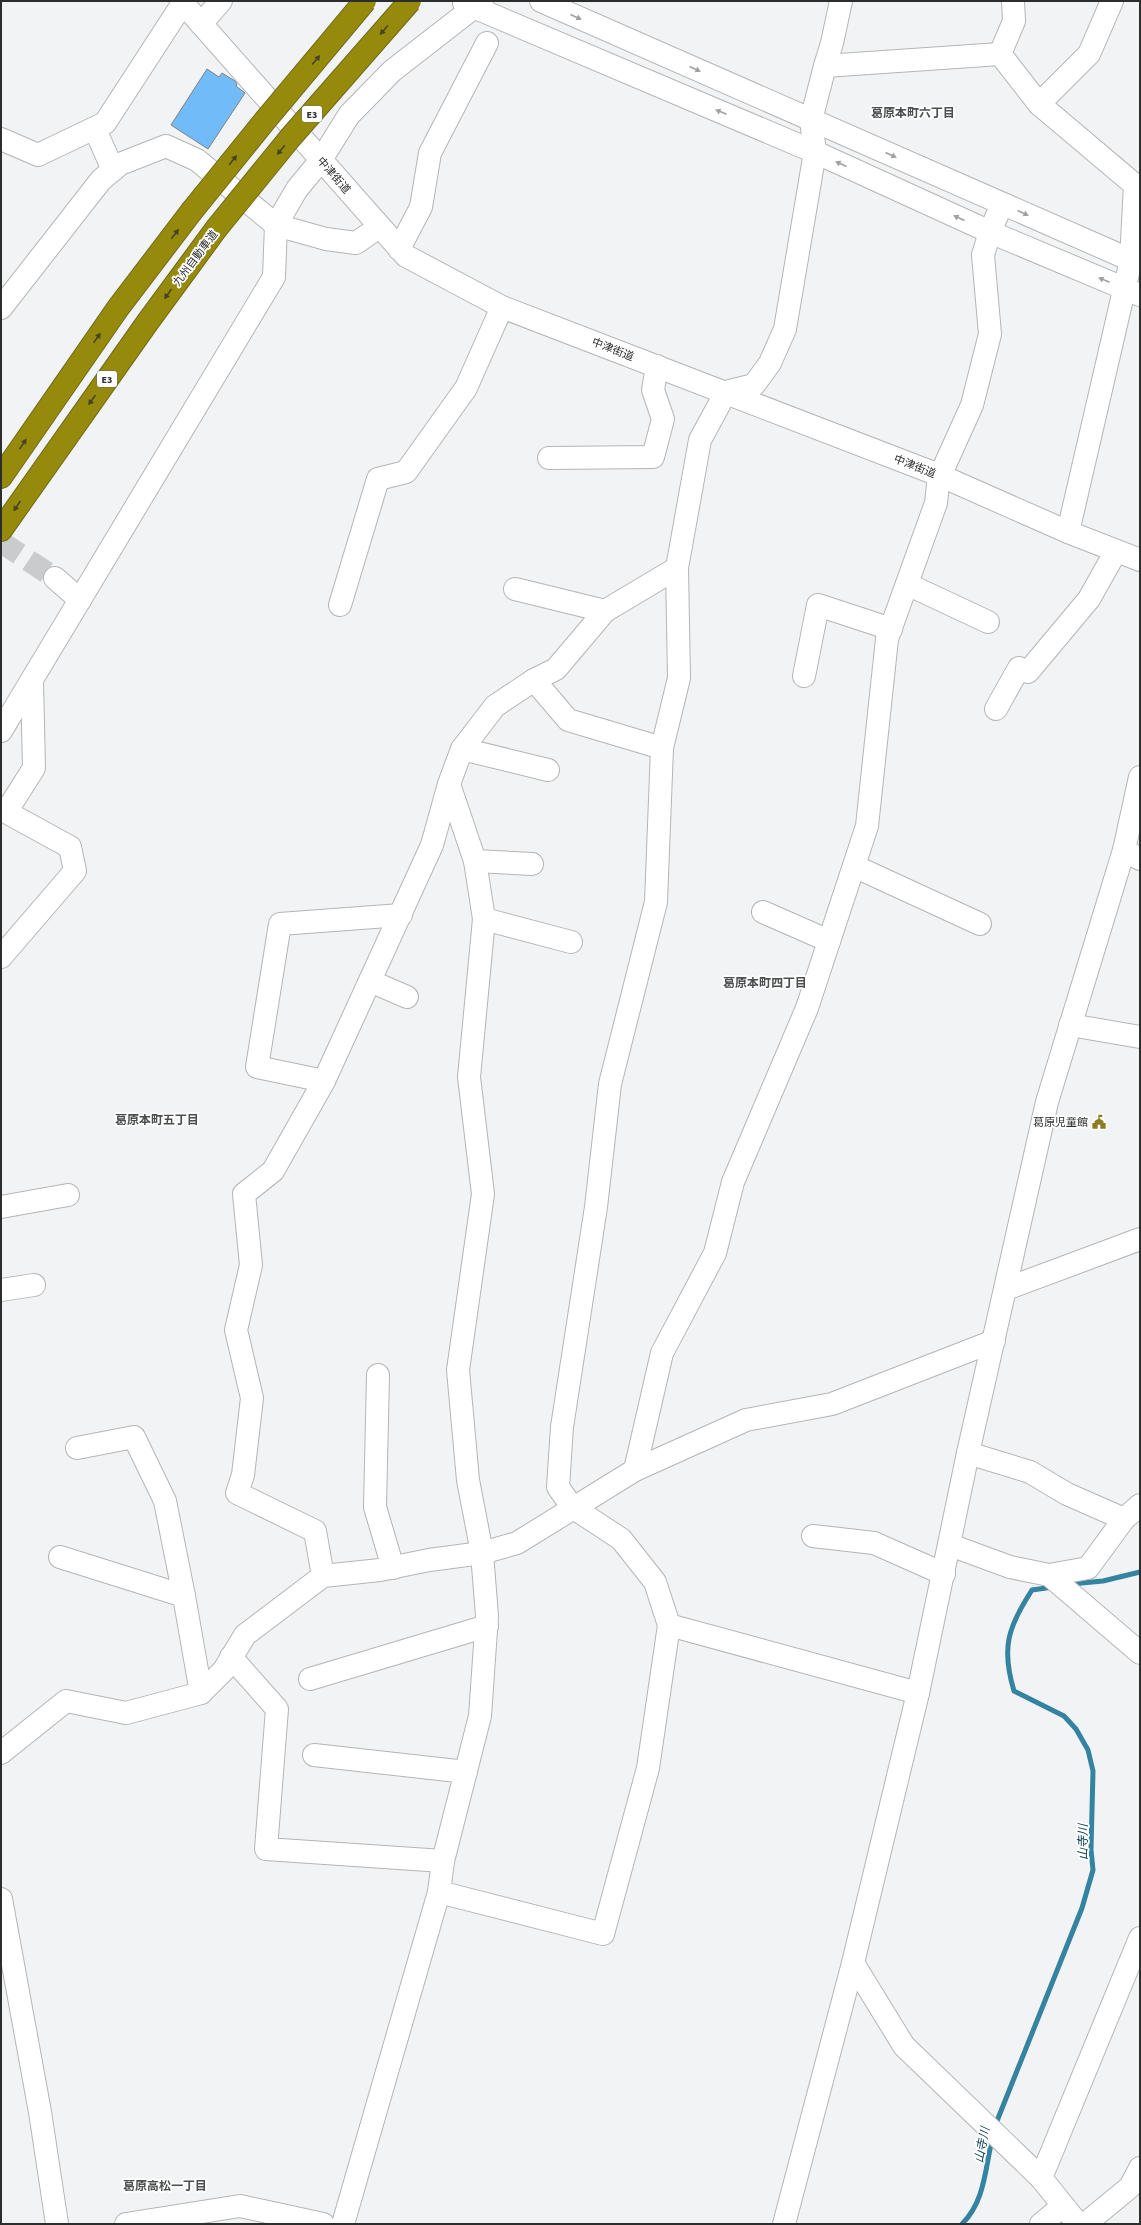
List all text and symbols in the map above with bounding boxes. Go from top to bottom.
one-way arrow [571,14,582,20]
one-way arrow [380,25,389,35]
one-way arrow [311,55,320,65]
one-way arrow [690,66,701,72]
district label: 葛原本町六丁目 [871,105,955,122]
road number: E3 [302,106,322,122]
one-way arrow [716,109,727,115]
one-way arrow [277,144,285,155]
one-way arrow [886,152,897,158]
street label: 中津街道 [314,154,354,197]
one-way arrow [228,155,237,166]
one-way arrow [835,161,846,167]
one-way arrow [1018,210,1029,216]
one-way arrow [953,215,965,221]
street label: 九州自動車道 [170,227,221,289]
one-way arrow [170,228,179,239]
one-way arrow [1099,277,1110,283]
one-way arrow [164,289,172,300]
one-way arrow [93,333,101,343]
street label: 中津街道 [590,335,636,364]
road number: E3 [97,371,117,387]
one-way arrow [88,395,96,405]
one-way arrow [19,439,26,450]
street label: 中津街道 [892,452,938,481]
one-way arrow [13,501,21,512]
district label: 葛原本町四丁目 [723,975,807,992]
district label: 葛原本町五丁目 [115,1112,199,1129]
public building icon: 葛原児童館 [1091,1114,1107,1130]
place label: 葛原児童館 [1033,1115,1088,1130]
water label: 山寺川 [1075,1822,1092,1860]
water label: 山寺川 [971,2124,995,2164]
district label: 葛原高松一丁目 [123,2178,207,2195]

